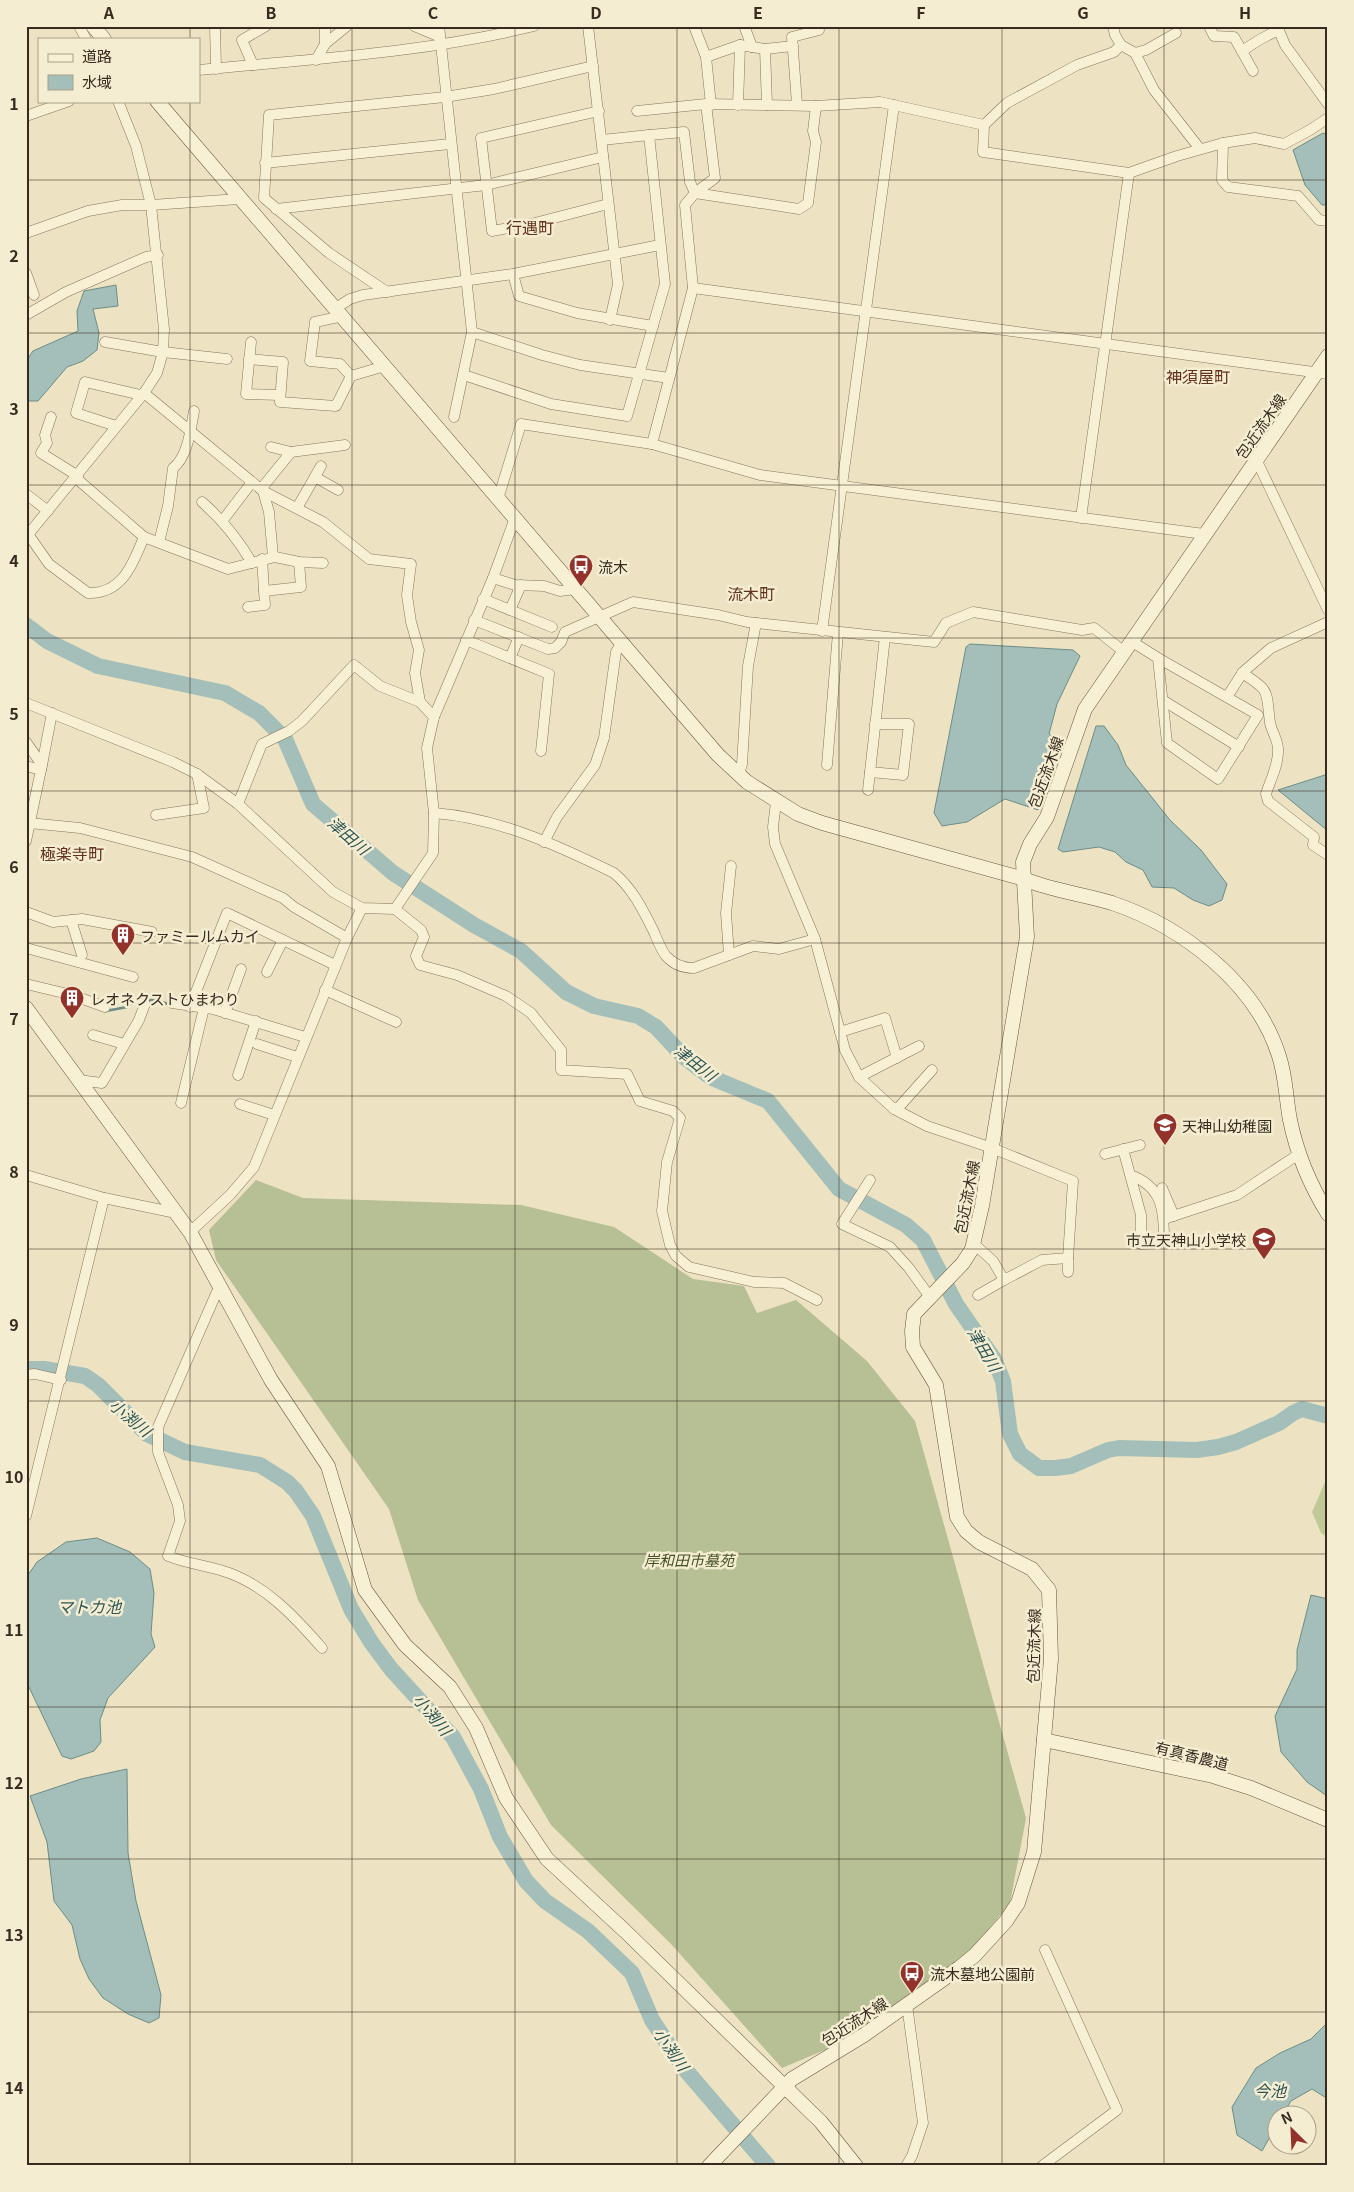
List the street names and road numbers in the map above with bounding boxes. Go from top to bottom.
street label: 包近流木線 [1230,389,1290,463]
street label: 包近流木線 [1022,733,1068,811]
street label: 包近流木線 [949,1158,983,1236]
street label: 包近流木線 [1022,1608,1044,1684]
street label: 有真香農道 [1153,1736,1231,1774]
street label: 包近流木線 [817,1992,891,2050]

